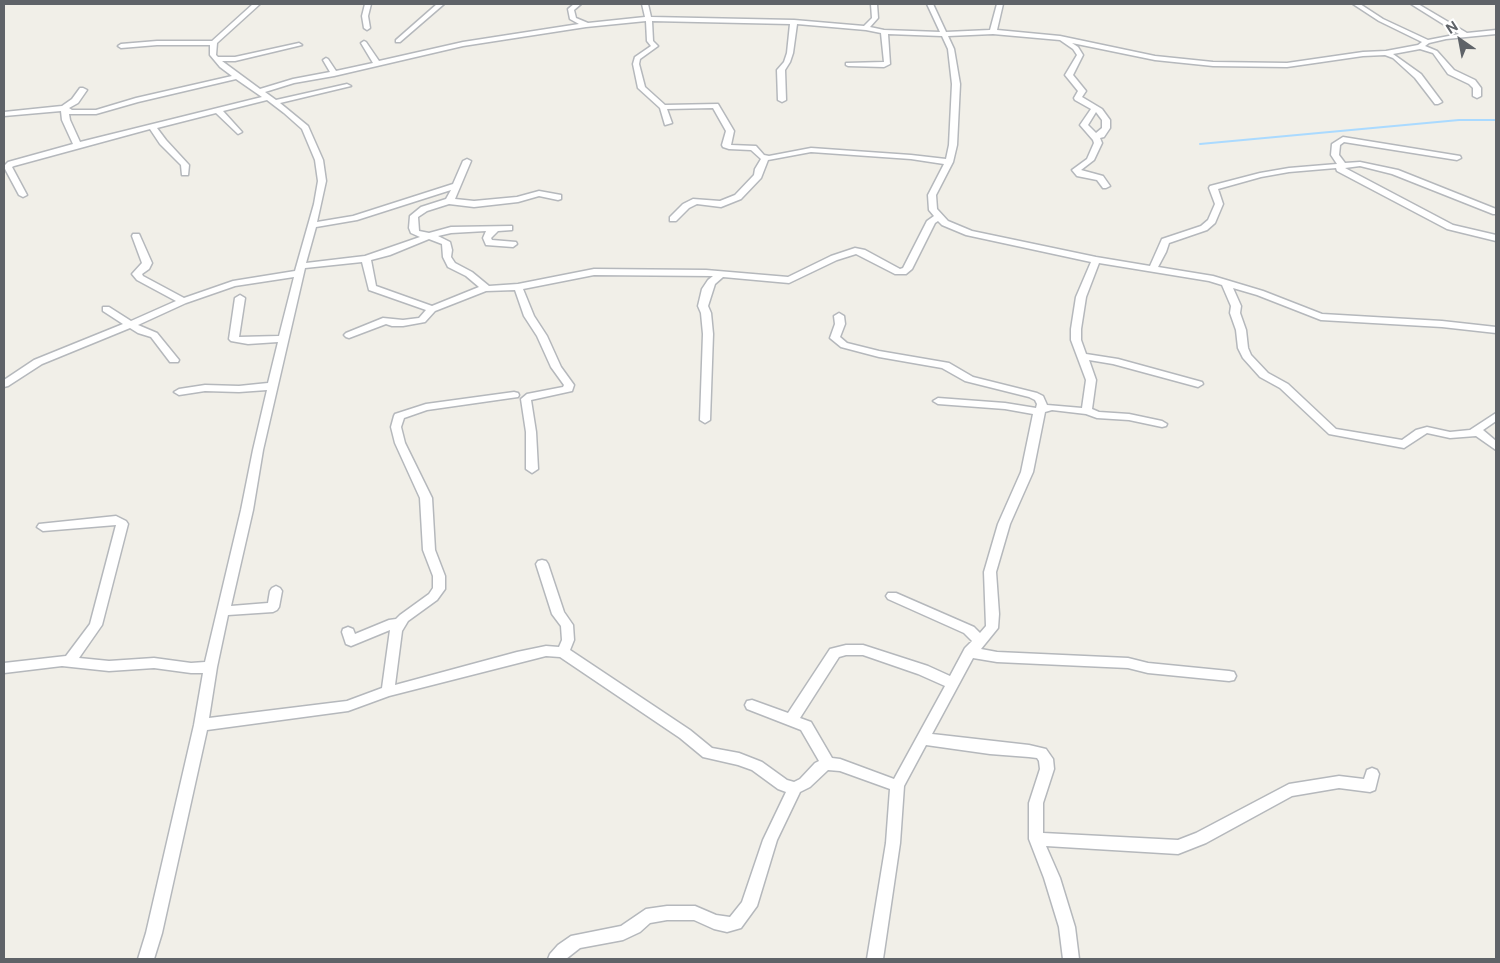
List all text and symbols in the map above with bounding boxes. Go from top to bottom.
north arrow [1435,15,1485,65]
text: N [1443,18,1461,37]

